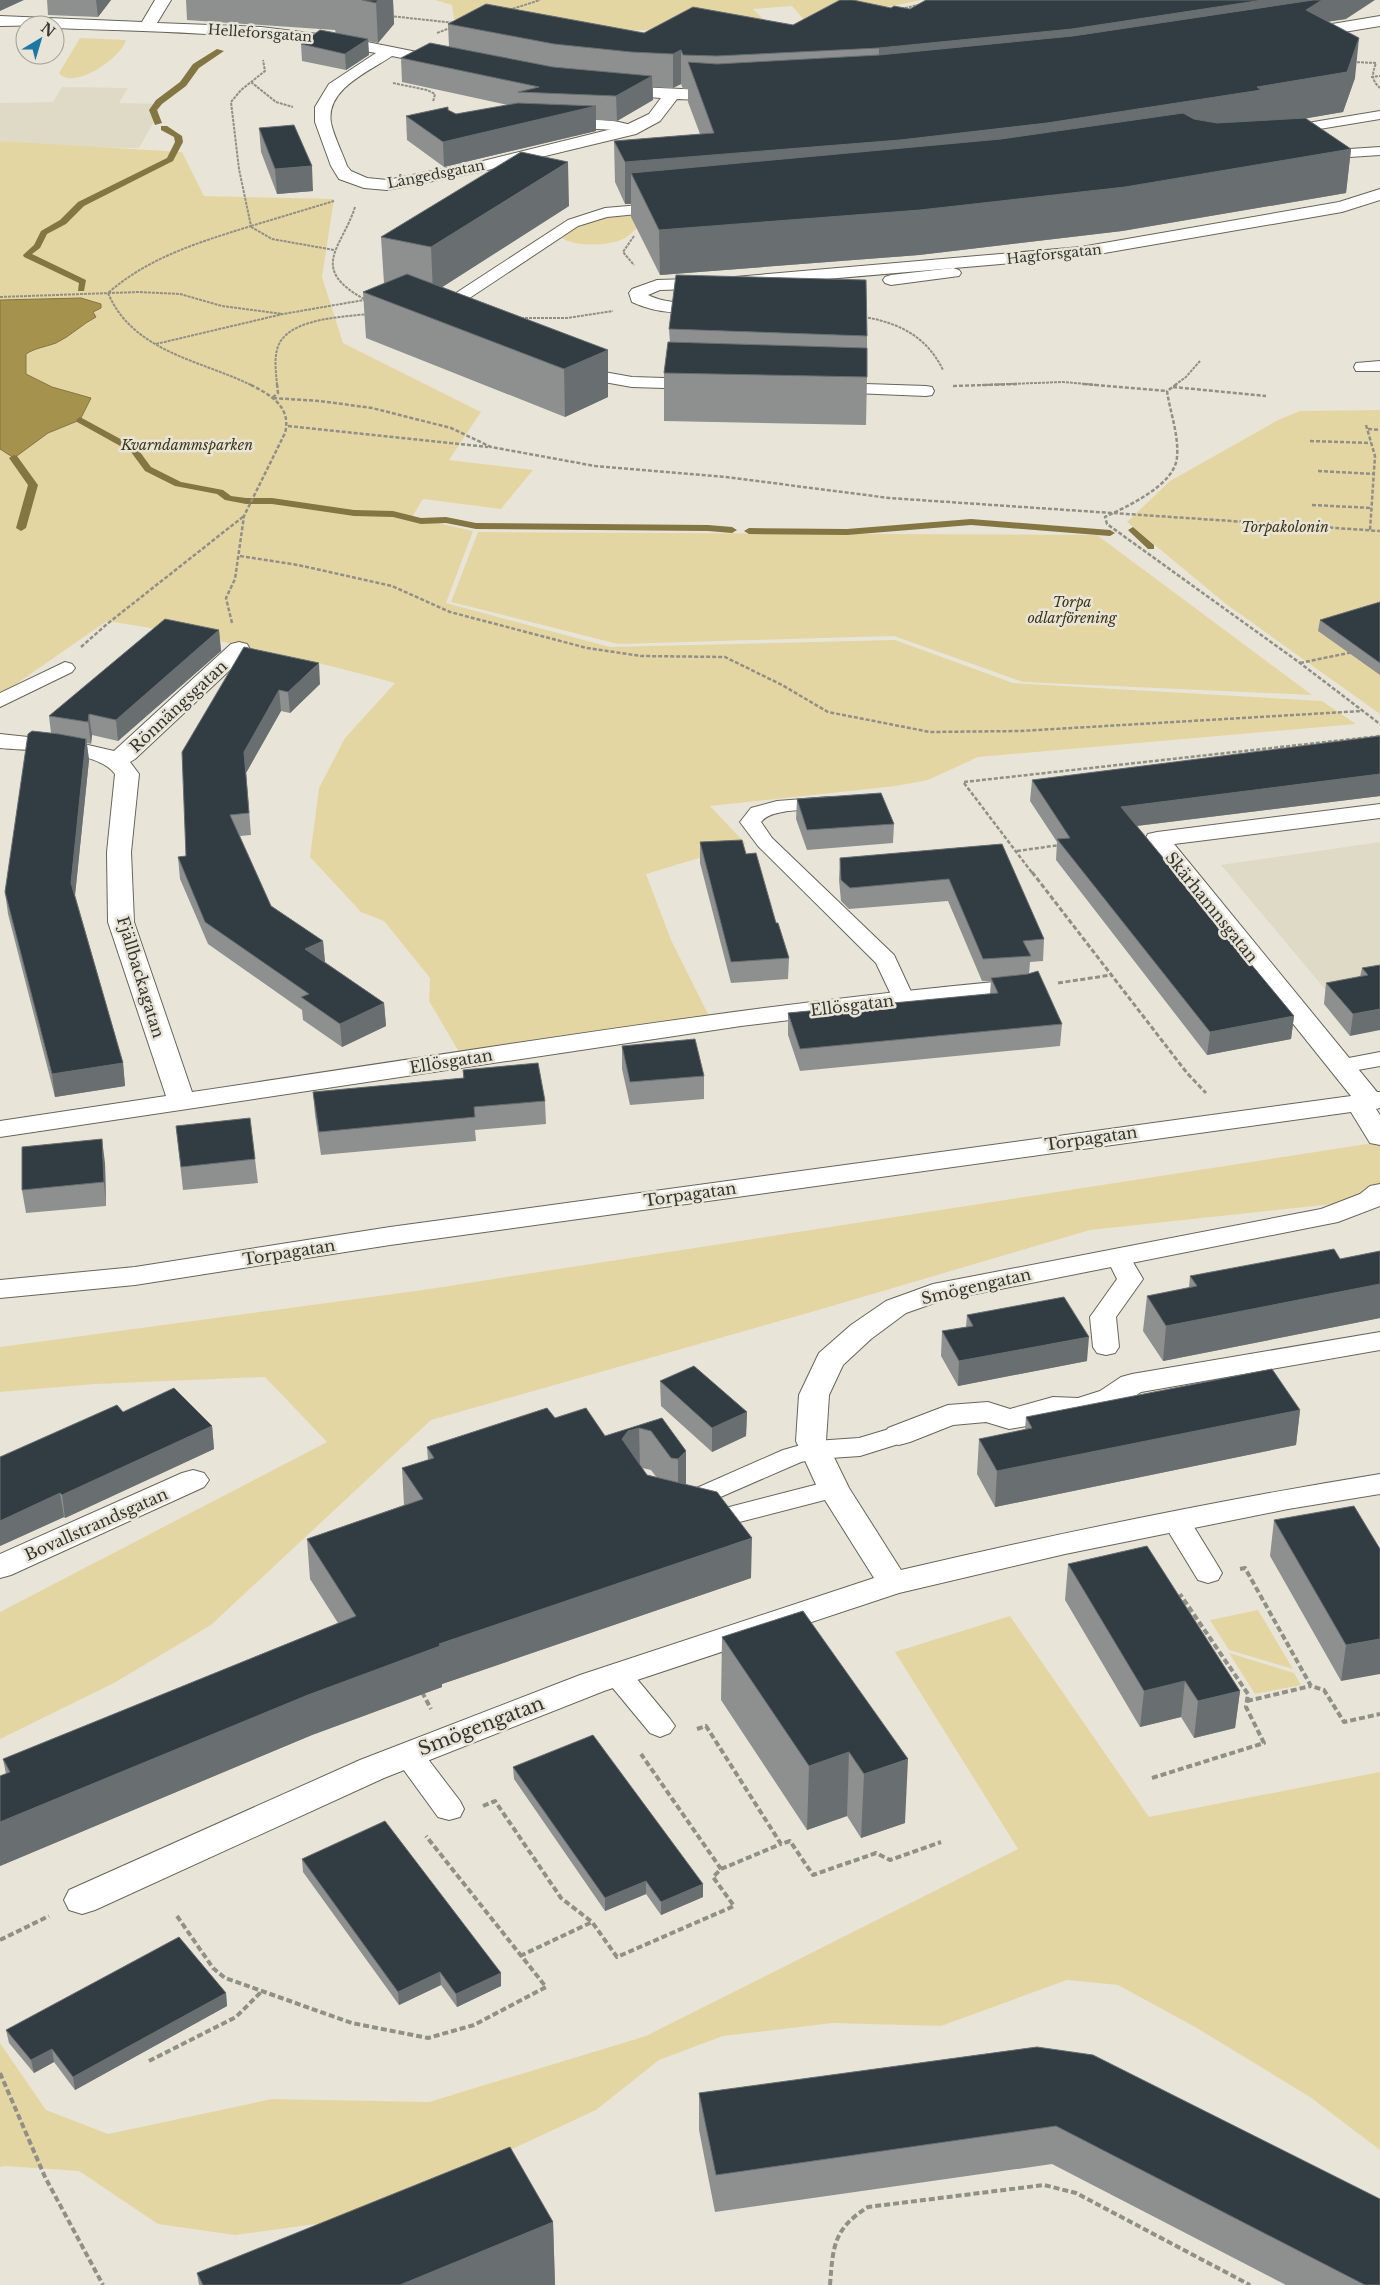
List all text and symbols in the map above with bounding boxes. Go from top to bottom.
north arrow [15,15,65,65]
text: N [37,19,59,41]
street label: Helleforsgatan [207,20,313,46]
street label: Långedsgatan [386,156,486,192]
street label: Hagforsgatan [1005,240,1103,268]
park label: Kvarndammsparken [120,436,253,454]
park label: Torpakolonin [1241,518,1329,536]
park label: Torpa odlarförening [1027,593,1118,627]
street label: Rönnängsgatan [125,656,231,756]
street label: Skärhamnsgatan [1161,848,1263,966]
street label: Fjällbackagatan [113,914,169,1040]
street label: Ellösgatan [809,990,895,1020]
street label: Ellösgatan [408,1045,494,1077]
street label: Torpagatan [1043,1122,1139,1154]
street label: Torpagatan [642,1178,738,1210]
street label: Torpagatan [241,1235,337,1269]
street label: Smögengatan [919,1264,1033,1308]
street label: Bovallstrandsgatan [21,1483,171,1565]
street label: Smögengatan [415,1691,547,1761]

